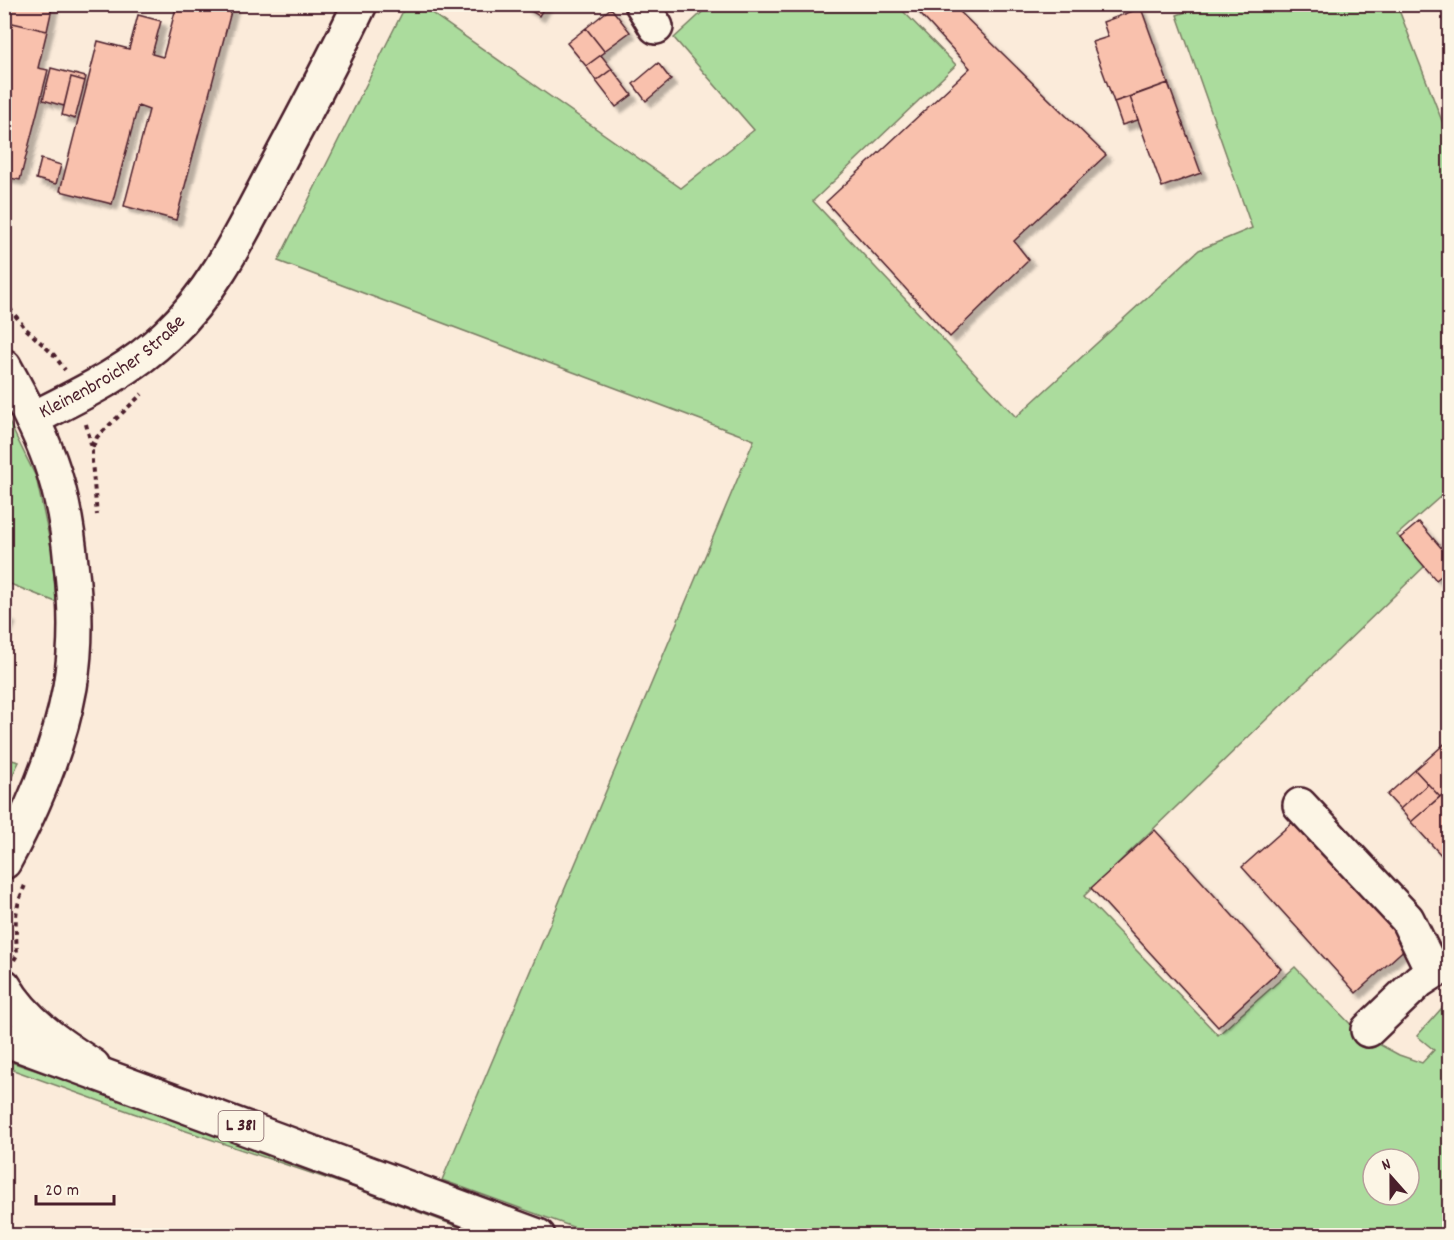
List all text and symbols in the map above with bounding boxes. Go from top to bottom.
street label: Kleinenbroicher Straße [35,309,193,427]
road number: L 381 [218,1111,264,1141]
north arrow [1361,1147,1421,1207]
text: N [1379,1153,1394,1177]
scale bar [36,1168,114,1206]
text: 20 m [45,1179,79,1204]

